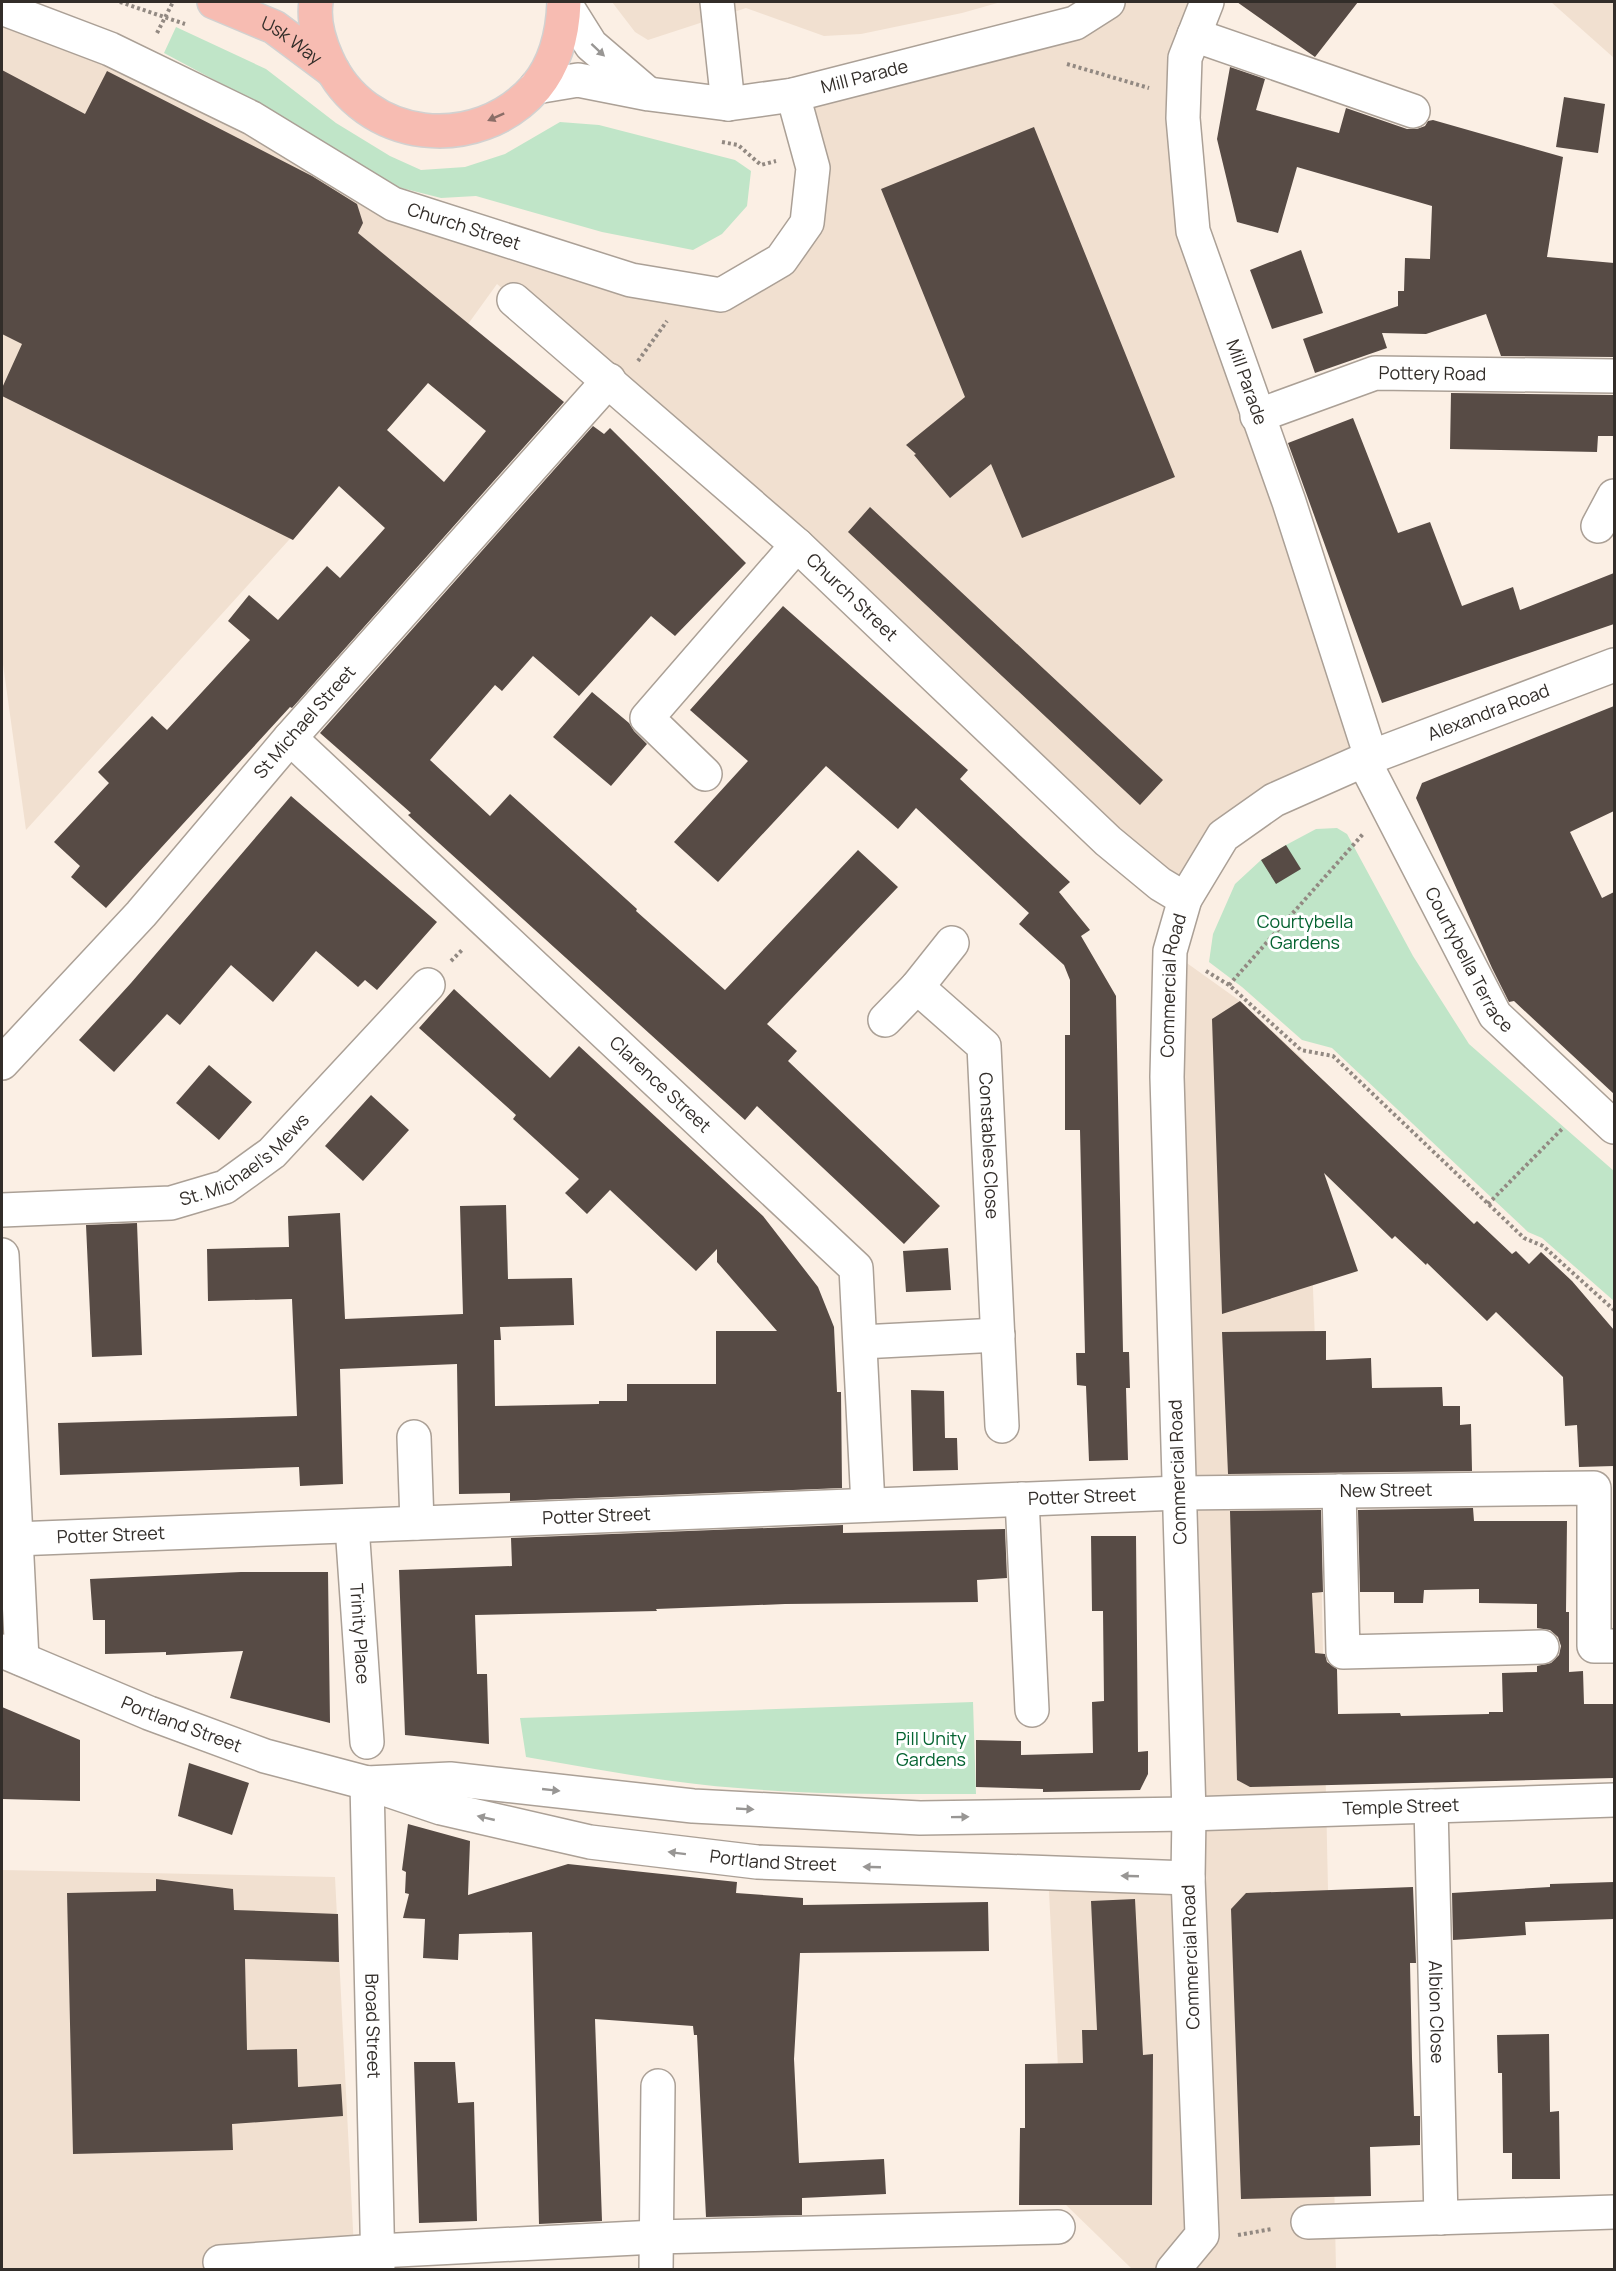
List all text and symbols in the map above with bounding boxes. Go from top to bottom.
street label: Usk Way [258,10,328,70]
one-way arrow [590,43,605,56]
street label: Mill Parade [818,53,910,98]
one-way arrow [487,113,505,123]
street label: Church Street [404,196,524,255]
street label: Mill Parade [1221,336,1274,428]
street label: Pottery Road [1379,360,1486,385]
street label: Church Street [802,547,903,646]
street label: St Michael Street [248,660,360,783]
street label: Alexandra Road [1424,678,1553,746]
street label: Courtybella Terrace [1420,883,1519,1037]
park label: Courtybella Gardens [1257,909,1353,954]
street label: Commercial Road [1154,910,1191,1058]
street label: Clarence Street [605,1030,717,1137]
street label: Constables Close [974,1072,1005,1220]
street label: St. Michael's Mews [176,1108,314,1211]
street label: Commercial Road [1162,1399,1192,1545]
street label: New Street [1339,1477,1433,1502]
street label: Potter Street [1028,1482,1137,1510]
street label: Potter Street [542,1501,651,1529]
street label: Potter Street [56,1520,166,1548]
street label: Trinity Place [345,1583,376,1685]
street label: Portland Street [118,1690,245,1757]
park label: Pill Unity Gardens [895,1726,967,1771]
one-way arrow [541,1785,560,1795]
street label: Temple Street [1342,1792,1460,1820]
one-way arrow [735,1804,754,1813]
one-way arrow [477,1813,495,1823]
one-way arrow [951,1813,970,1822]
street label: Portland Street [709,1843,837,1876]
one-way arrow [668,1848,687,1858]
one-way arrow [862,1862,881,1872]
one-way arrow [1120,1871,1139,1880]
street label: Commercial Road [1175,1884,1205,2030]
street label: Albion Close [1424,1960,1450,2064]
street label: Broad Street [360,1973,387,2079]

